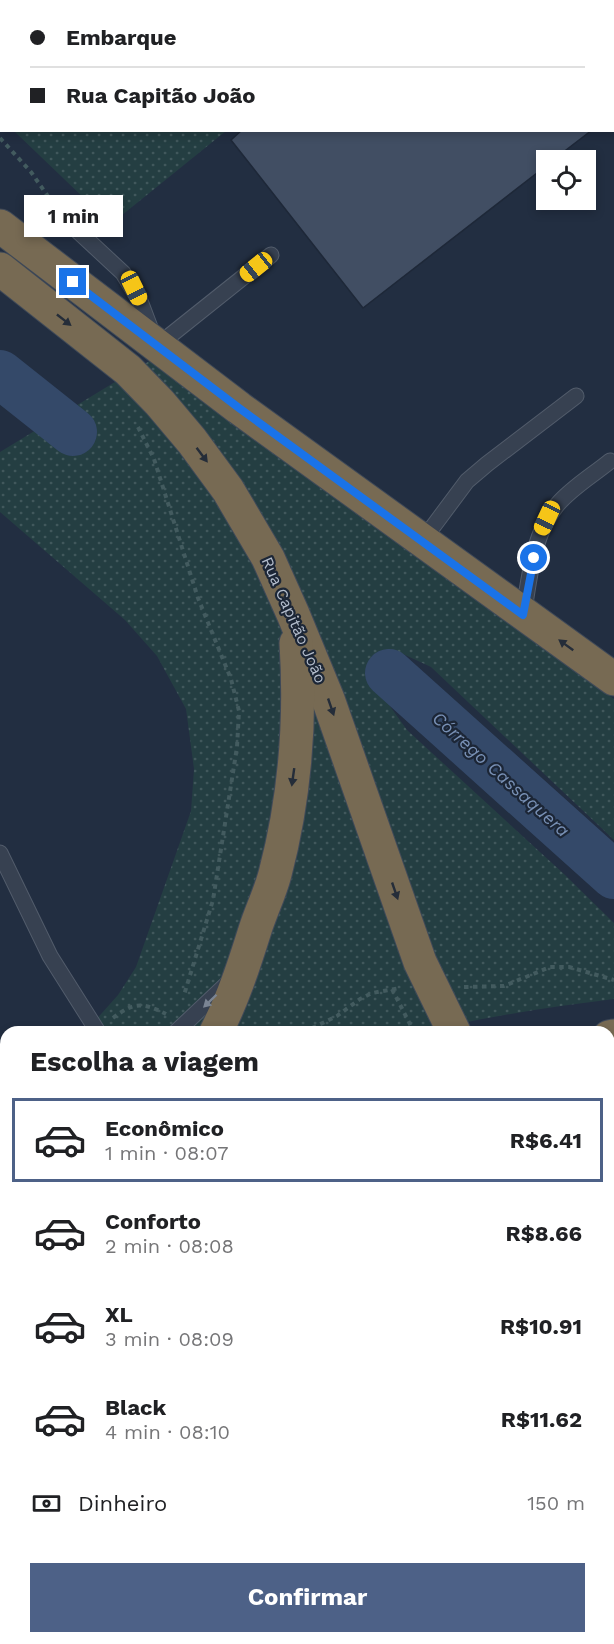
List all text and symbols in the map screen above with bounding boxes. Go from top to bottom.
text: Embarque [66,25,176,50]
text: Rua Capitão João [66,83,255,108]
map controls [536,150,596,210]
button: locate [536,150,596,210]
callout: 1 min [23,195,122,237]
text: 1 min [48,204,99,228]
car [236,249,276,285]
route end [59,268,86,295]
car [118,268,150,308]
one-way arrow [56,313,72,326]
one-way arrow [196,448,208,463]
car [531,498,563,538]
route start [520,544,547,571]
street label: Rua Capitão João [258,554,330,686]
one-way arrow [559,639,575,651]
one-way arrow [327,698,337,716]
water label: Córrego Cassaquera [428,707,574,841]
one-way arrow [288,768,297,787]
one-way arrow [391,882,401,900]
one-way arrow [202,994,217,1008]
text: Escolha a viagem [30,1046,259,1078]
icon: car [33,1113,87,1167]
text: Econômico [105,1116,224,1141]
text: R$6.41 [510,1128,582,1153]
text: 1 min · 08:07 [105,1141,228,1165]
icon: car [33,1206,87,1260]
text: Conforto [105,1209,201,1234]
text: R$8.66 [506,1221,582,1246]
text: 2 min · 08:08 [105,1234,234,1258]
icon: car [33,1299,87,1353]
text: XL [105,1302,133,1327]
text: R$10.91 [500,1314,582,1339]
text: 3 min · 08:09 [105,1327,234,1351]
icon: car [33,1392,87,1446]
text: Black [105,1395,166,1420]
text: R$11.62 [501,1407,582,1432]
text: 4 min · 08:10 [105,1420,230,1444]
icon: cash [30,1487,63,1520]
text: Dinheiro [78,1491,167,1516]
text: 150 m [527,1491,585,1515]
button: Confirmar [30,1563,585,1632]

